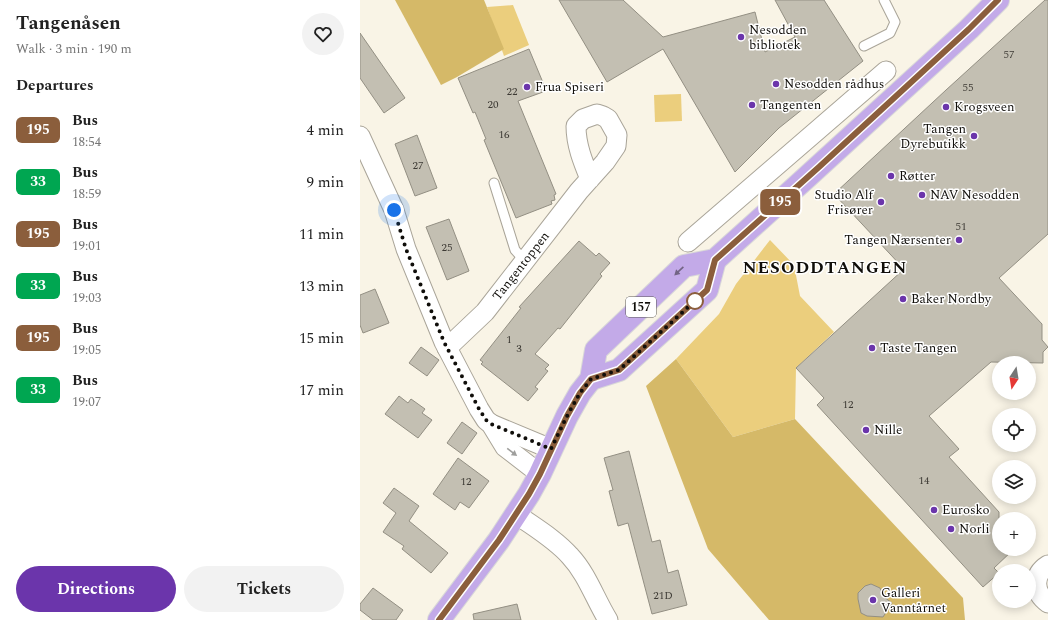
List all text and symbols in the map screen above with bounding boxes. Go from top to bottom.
text: Tangenåsen [16,9,121,38]
button: heart [302,13,344,55]
place label: Nesodden bibliotek [749,20,807,55]
marker: Nesodden bibliotek [736,32,746,42]
text: Walk · 3 min · 190 m [16,39,132,59]
house number: 57 [1004,46,1015,63]
text: Departures [16,74,94,97]
place label: Nesodden rådhus [784,74,884,94]
place label: Frua Spiseri [535,77,604,97]
marker: Nesodden rådhus [771,79,781,89]
house number: 55 [963,79,974,96]
marker: Frua Spiseri [522,82,532,92]
house number: 22 [507,83,518,100]
place label: Tangenten [760,95,822,115]
house number: 20 [488,96,499,113]
place label: Krogsveen [954,97,1015,117]
marker: Tangenten [747,100,757,110]
marker: Krogsveen [941,102,951,112]
text: Bus [72,109,98,132]
text: 195 [26,119,50,140]
text: 4 min [306,119,344,142]
place label: Tangen Dyrebutikk [900,119,966,154]
house number: 16 [499,126,510,143]
marker: Tangen Dyrebutikk [969,131,979,141]
text: 18:54 [72,132,101,152]
house number: 27 [413,157,424,174]
text: Bus [72,161,98,184]
place label: Røtter [899,166,935,186]
text: 33 [30,171,46,192]
text: 9 min [306,171,344,194]
marker: Røtter [886,171,896,181]
text: 18:59 [72,184,101,204]
place label: Studio Alf Frisører [815,185,875,220]
place label: NAV Nesodden [930,185,1020,205]
line badge: 195 [757,189,803,215]
marker: NAV Nesodden [917,190,927,200]
text: 195 [768,191,792,212]
marker: Studio Alf Frisører [876,197,886,207]
your location [384,200,404,220]
text: Bus [72,213,98,236]
house number: 51 [956,218,967,235]
text: 195 [26,223,50,244]
text: 11 min [299,223,344,246]
street label: Tangentoppen [488,227,555,305]
place label: Tangen Nærsenter [844,230,951,250]
marker: Tangen Nærsenter [954,235,964,245]
text: 19:01 [72,236,101,256]
house number: 25 [442,239,453,256]
district label: NESODDTANGEN [743,255,907,281]
text: Bus [72,265,98,288]
one-way arrow [674,266,684,276]
text: 33 [30,275,46,296]
text: 13 min [299,275,344,298]
text: 19:03 [72,288,101,308]
place label: Baker Nordby [911,289,992,309]
unlabelled marker [686,292,704,310]
marker: Baker Nordby [898,294,908,304]
road number: 157 [626,297,656,317]
text: Bus [72,317,98,340]
text: 195 [26,327,50,348]
text: 15 min [299,327,344,350]
house number: 1 [506,331,512,348]
place label: Taste Tangen [880,338,958,358]
text: 19:05 [72,340,101,360]
house number: 3 [516,340,522,357]
marker: Taste Tangen [867,343,877,353]
north arrow [992,356,1036,400]
map controls [992,356,1036,608]
text: Bus [72,369,98,392]
text: 33 [30,379,46,400]
text: 17 min [299,379,344,402]
text: 19:07 [72,392,101,412]
house number: 12 [843,396,854,413]
button: locate [992,408,1036,452]
place label: Nille [874,420,902,440]
marker: Nille [861,425,871,435]
one-way arrow [506,448,517,456]
button: layers [992,460,1036,504]
house number: 14 [919,472,930,489]
house number: 12 [461,473,472,490]
place label: Eurosko [942,500,990,520]
marker: Eurosko [929,505,939,515]
button: + [992,512,1036,556]
place label: Norli [959,519,989,539]
marker: Norli [946,524,956,534]
button: − [992,564,1036,608]
button: Directions [16,566,176,612]
button: Tickets [184,566,344,612]
place label: Galleri Vanntårnet [881,583,946,618]
house number: 21D [653,587,673,604]
marker: Galleri Vanntårnet [868,595,878,605]

